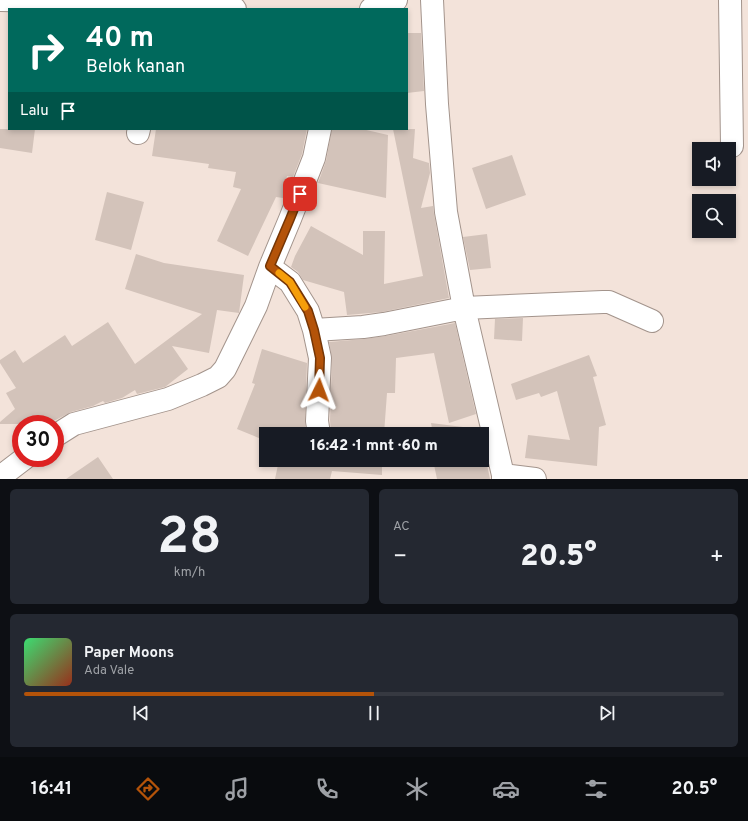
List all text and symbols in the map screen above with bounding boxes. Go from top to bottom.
text: 40 m [86,21,154,57]
icon: right [20,24,72,76]
text: Belok kanan [86,56,185,79]
icon: arrive [57,100,79,122]
text: Lalu [20,102,49,121]
map controls [692,142,736,238]
button: sound [692,142,736,186]
pin [283,177,317,211]
icon: arrive [289,183,311,205]
button: search [692,194,736,238]
position arrow [298,369,340,411]
speed limit sign: 30 [12,415,64,467]
text: 16:42 · 1 mnt · 60 m [310,437,438,456]
text: 28 [157,506,222,572]
text: AC [393,519,410,535]
text: 20.5° [520,539,597,576]
text: − [393,544,407,571]
text: + [710,544,724,571]
text: km/h [174,565,205,581]
text: Paper Moons [84,644,174,663]
text: Ada Vale [84,663,134,679]
icon: previous [130,702,152,724]
icon: pause [363,702,385,724]
icon: next [596,702,618,724]
icon: directions [134,775,162,803]
icon: music [223,775,251,803]
icon: phone [313,775,341,803]
icon: climate [403,775,431,803]
icon: car [492,775,520,803]
icon: filters [582,775,610,803]
text: 16:41 [31,778,72,801]
text: 20.5° [671,778,717,801]

